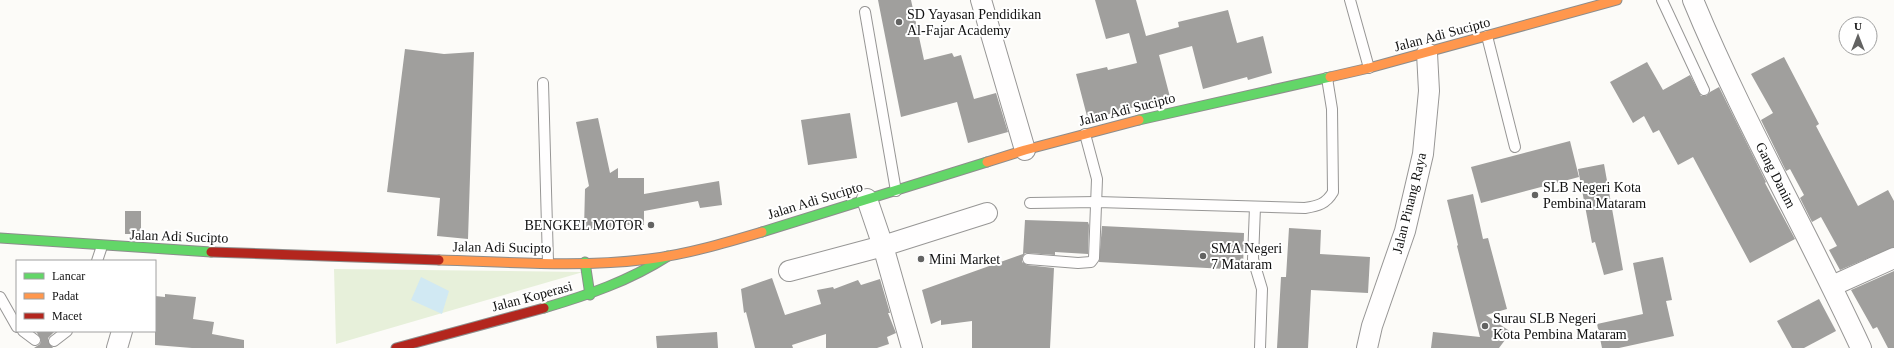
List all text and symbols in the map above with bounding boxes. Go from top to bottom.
place label: SD Yayasan Pendidikan Al-Fajar Academy [907,7,1041,38]
street label: Jalan Adi Sucipto [1392,14,1492,55]
north arrow [1838,16,1878,56]
marker: SD Yayasan Pendidikan Al-Fajar Academy [894,17,904,27]
text: U [1854,20,1862,32]
street label: Jalan Adi Sucipto [1077,90,1177,129]
street label: Gang Danim [1753,140,1799,211]
street label: Jalan Pinang Raya [1390,150,1429,255]
street label: Jalan Adi Sucipto [766,179,865,222]
place label: SLB Negeri Kota Pembina Mataram [1543,180,1646,211]
marker: SLB Negeri Kota Pembina Mataram [1530,190,1540,200]
place label: BENGKEL MOTOR [524,218,644,233]
marker: BENGKEL MOTOR [646,220,656,230]
street label: Jalan Adi Sucipto [129,227,229,246]
street label: Jalan Adi Sucipto [452,239,552,256]
place label: SMA Negeri 7 Mataram [1211,241,1282,272]
marker: SMA Negeri 7 Mataram [1198,251,1208,261]
place label: Mini Market [929,252,1000,267]
marker: Mini Market [916,254,926,264]
legend [16,260,156,332]
text: Lancar [52,269,85,283]
street label: Jalan Koperasi [490,278,574,314]
text: Padat [52,289,79,303]
text: Macet [52,309,83,323]
place label: Surau SLB Negeri Kota Pembina Mataram [1493,311,1627,342]
marker: Surau SLB Negeri Kota Pembina Mataram [1480,321,1490,331]

